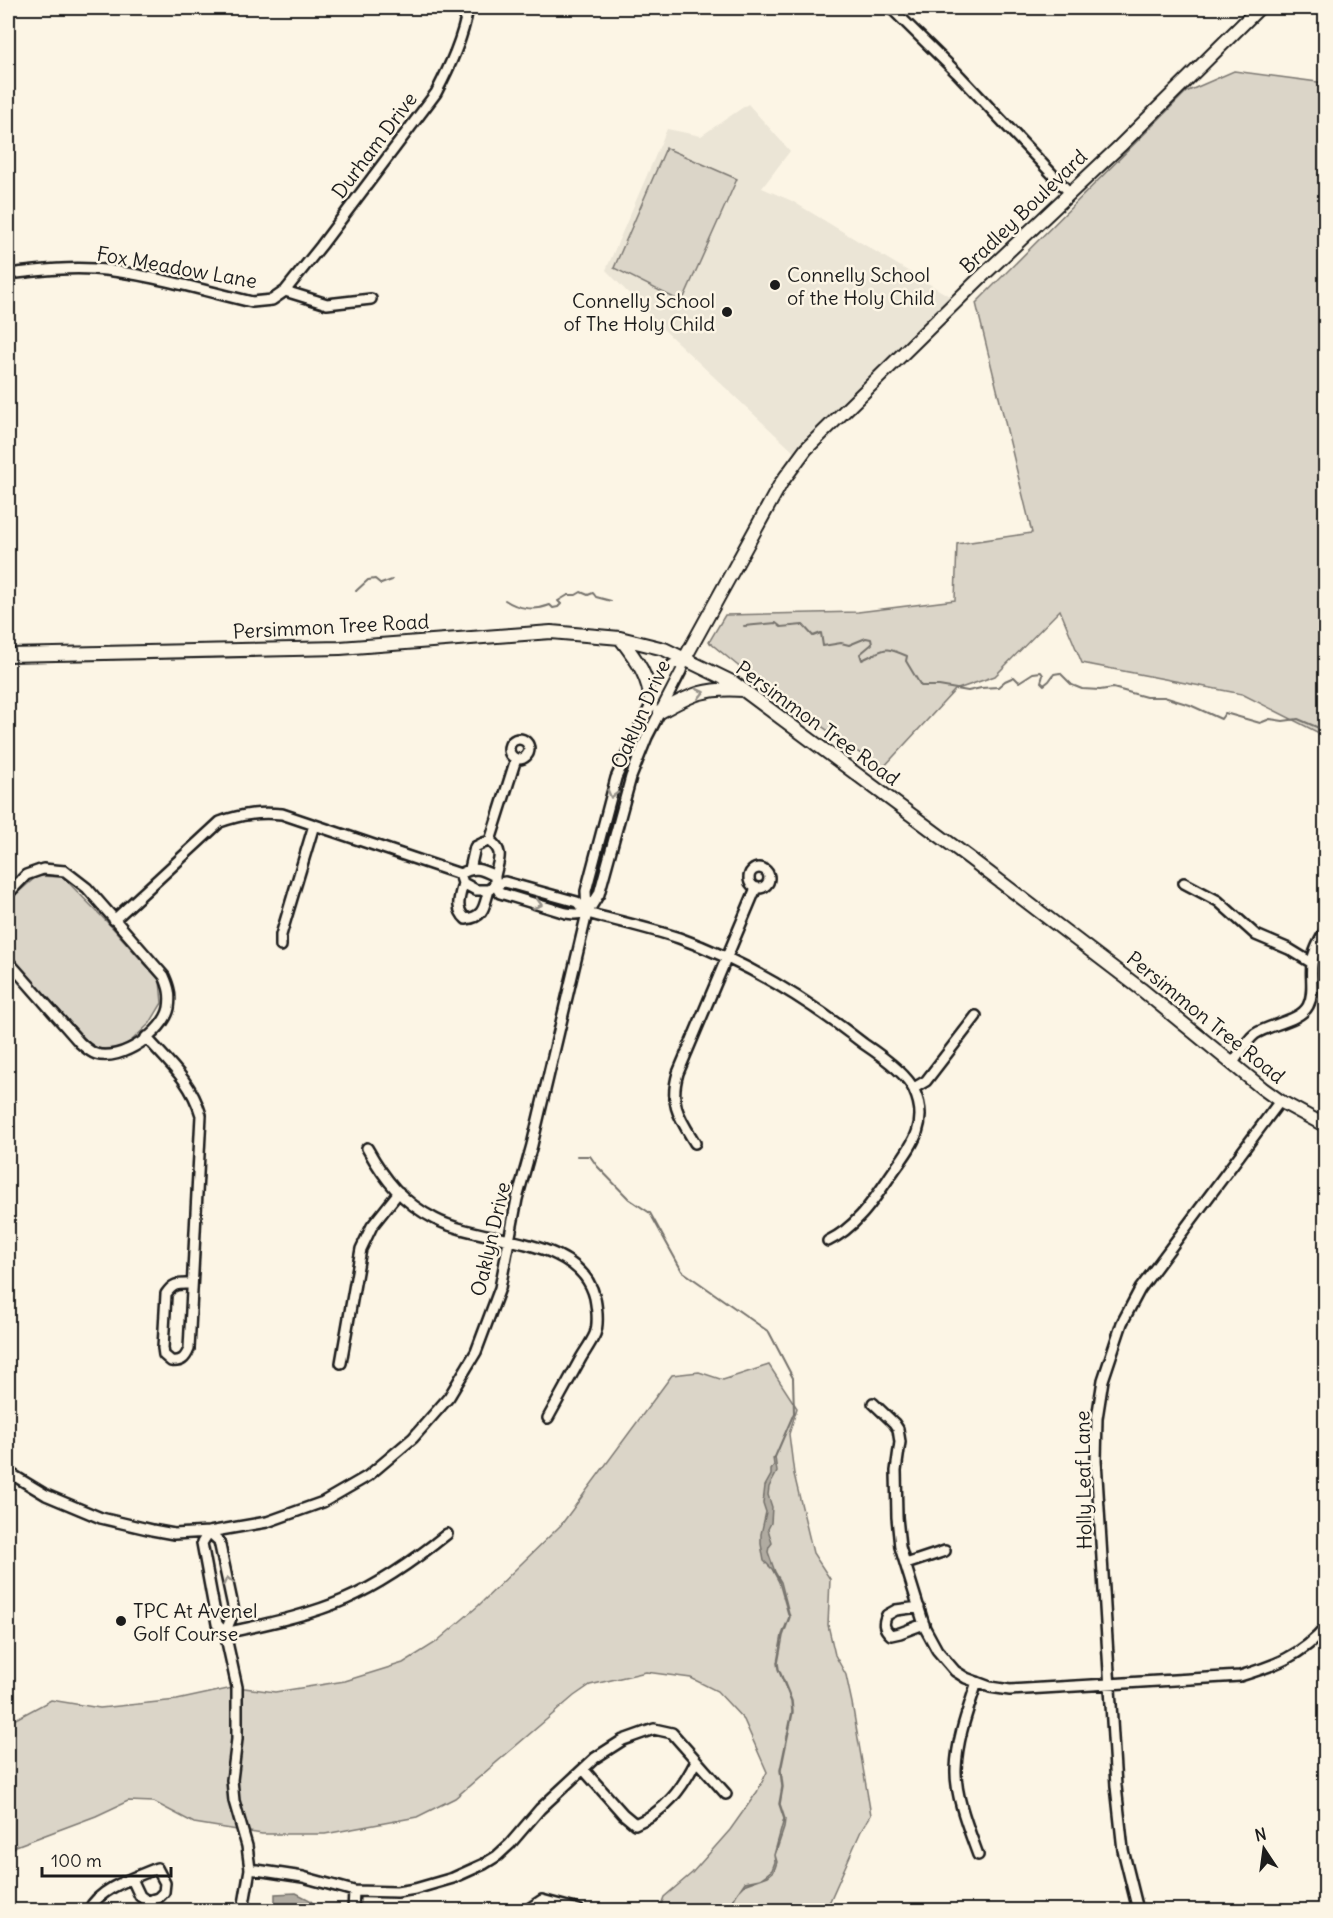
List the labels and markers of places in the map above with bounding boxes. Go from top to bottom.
place label: Connelly School of the Holy Child [787,262,935,310]
marker: Connelly School of the Holy Child [768,278,782,292]
place label: Connelly School of The Holy Child [563,288,715,336]
marker: Connelly School of The Holy Child [720,305,734,319]
place label: TPC At Avenel Golf Course [133,1598,258,1646]
marker: TPC At Avenel Golf Course [114,1614,128,1628]

